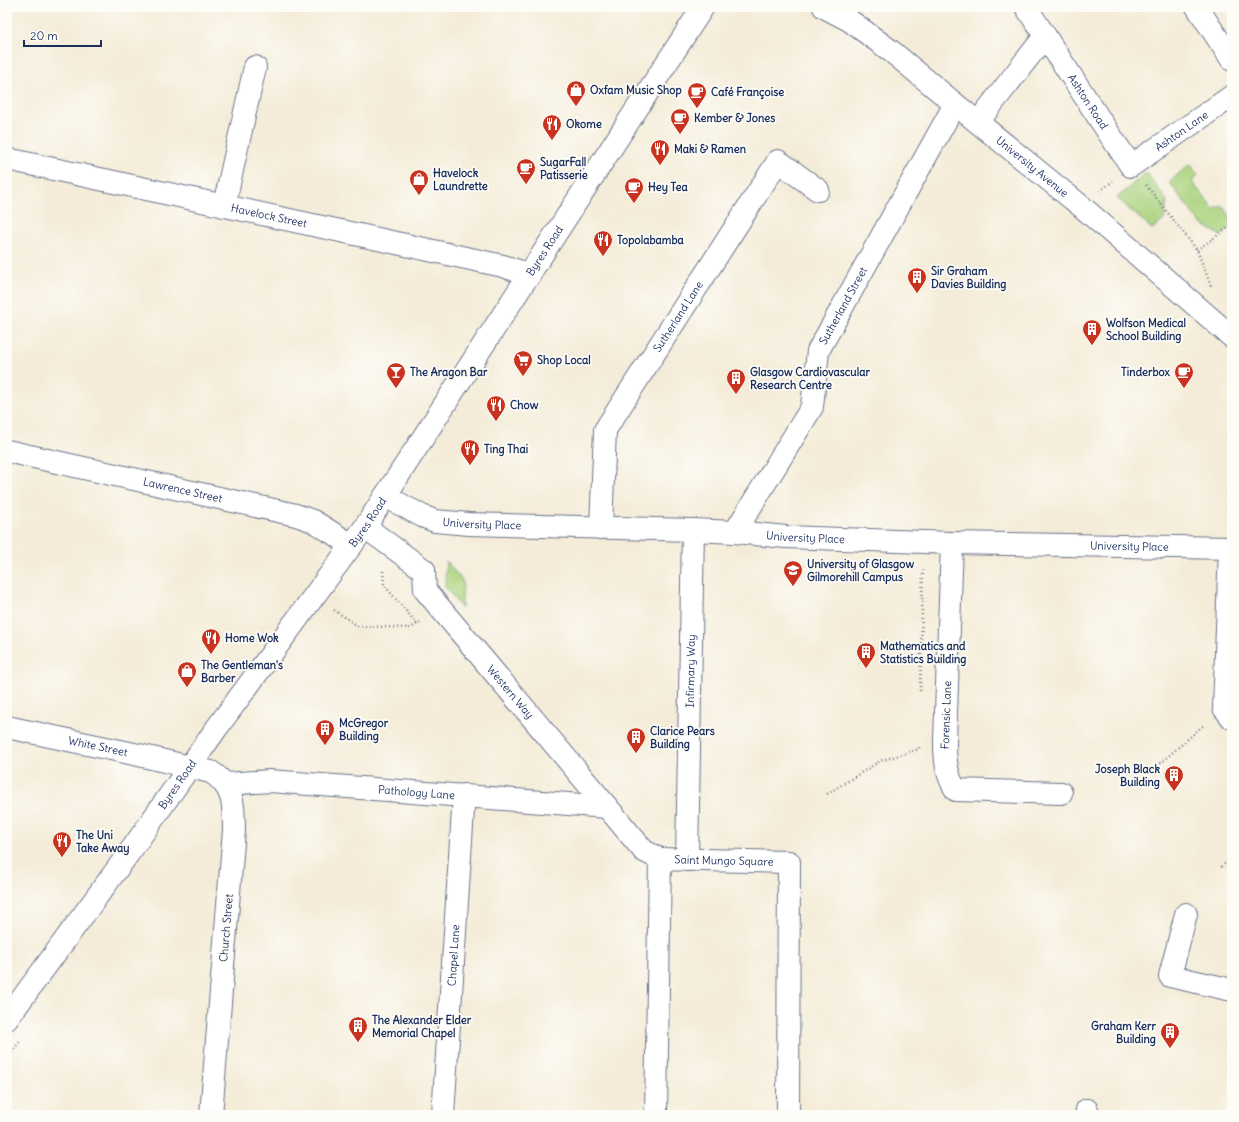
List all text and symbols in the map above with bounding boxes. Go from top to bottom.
scale bar [24,22,101,48]
text: 20 m [30,28,58,43]
street label: Ashton Road [1065,71,1111,132]
shop icon: Oxfam Music Shop [565,79,587,107]
cafe icon: Café Françoise [686,81,708,109]
place label: Oxfam Music Shop [590,83,682,98]
place label: Café Françoise [711,85,784,100]
cafe icon: Kember & Jones [669,107,691,135]
street label: Ashton Lane [1152,108,1211,154]
place label: Kember & Jones [694,111,775,125]
restaurant icon: Okome [541,113,563,141]
place label: Okome [566,117,602,131]
street label: University Avenue [993,133,1071,200]
restaurant icon: Maki & Ramen [649,138,671,166]
place label: Maki & Ramen [674,142,747,156]
place label: SugarFall Patisserie [540,155,588,182]
cafe icon: SugarFall Patisserie [515,157,537,185]
place label: Havelock Laundrette [433,166,488,193]
shop icon: Havelock Laundrette [408,168,430,196]
cafe icon: Hey Tea [623,176,645,204]
place label: Hey Tea [648,180,689,195]
street label: Havelock Street [230,201,309,231]
street label: Byres Road [523,223,566,278]
restaurant icon: Topolabamba [592,229,614,257]
place label: Topolabamba [617,233,684,248]
street label: Sutherland Street [816,264,870,347]
place label: Sir Graham Davies Building [931,264,1006,292]
building icon: Sir Graham Davies Building [906,266,928,294]
street label: Sutherland Lane [650,278,706,355]
place label: Wolfson Medical School Building [1106,316,1186,344]
building icon: Wolfson Medical School Building [1081,318,1103,346]
supermarket icon: Shop Local [512,349,534,377]
place label: Shop Local [537,353,591,368]
bar icon: The Aragon Bar [385,361,407,389]
cafe icon: Tinderbox [1173,361,1195,389]
place label: The Aragon Bar [410,365,488,380]
place label: Glasgow Cardiovascular Research Centre [750,365,871,392]
place label: Tinderbox [1121,365,1171,379]
building icon: Glasgow Cardiovascular Research Centre [725,367,747,395]
restaurant icon: Chow [485,394,507,422]
place label: Chow [510,398,539,412]
restaurant icon: Ting Thai [459,438,481,466]
place label: Ting Thai [484,442,528,457]
street label: Lawrence Street [142,474,224,506]
street label: Byres Road [346,494,390,550]
street label: University Place [442,515,522,532]
street label: University Place [766,528,845,546]
street label: University Place [1090,538,1169,554]
place label: University of Glasgow Gilmorehill Campus [807,557,914,585]
school or university icon: University of Glasgow Gilmorehill Campus [782,559,804,587]
restaurant icon: Home Wok [200,627,222,655]
place label: Home Wok [225,631,279,645]
street label: Infirmary Way [683,634,698,708]
place label: Mathematics and Statistics Building [880,639,966,667]
building icon: Mathematics and Statistics Building [855,641,877,669]
place label: The Gentleman's Barber [201,658,283,685]
shop icon: The Gentleman's Barber [176,660,198,688]
street label: Western Way [484,662,537,722]
street label: Forensic Lane [938,680,954,750]
place label: McGregor Building [339,716,389,744]
building icon: McGregor Building [314,718,336,746]
place label: Clarice Pears Building [650,724,715,752]
building icon: Clarice Pears Building [625,726,647,754]
street label: White Street [67,733,129,759]
street label: Byres Road [155,756,200,812]
place label: Joseph Black Building [1095,762,1160,790]
building icon: Joseph Black Building [1163,764,1185,792]
street label: Pathology Lane [377,782,455,802]
place label: The Uni Take Away [76,828,130,856]
restaurant icon: The Uni Take Away [51,830,73,858]
street label: Saint Mungo Square [674,852,774,869]
street label: Church Street [216,893,236,963]
street label: Chapel Lane [444,924,462,987]
place label: The Alexander Elder Memorial Chapel [372,1013,472,1041]
building icon: The Alexander Elder Memorial Chapel [347,1015,369,1043]
place label: Graham Kerr Building [1091,1019,1157,1047]
building icon: Graham Kerr Building [1159,1021,1181,1049]

